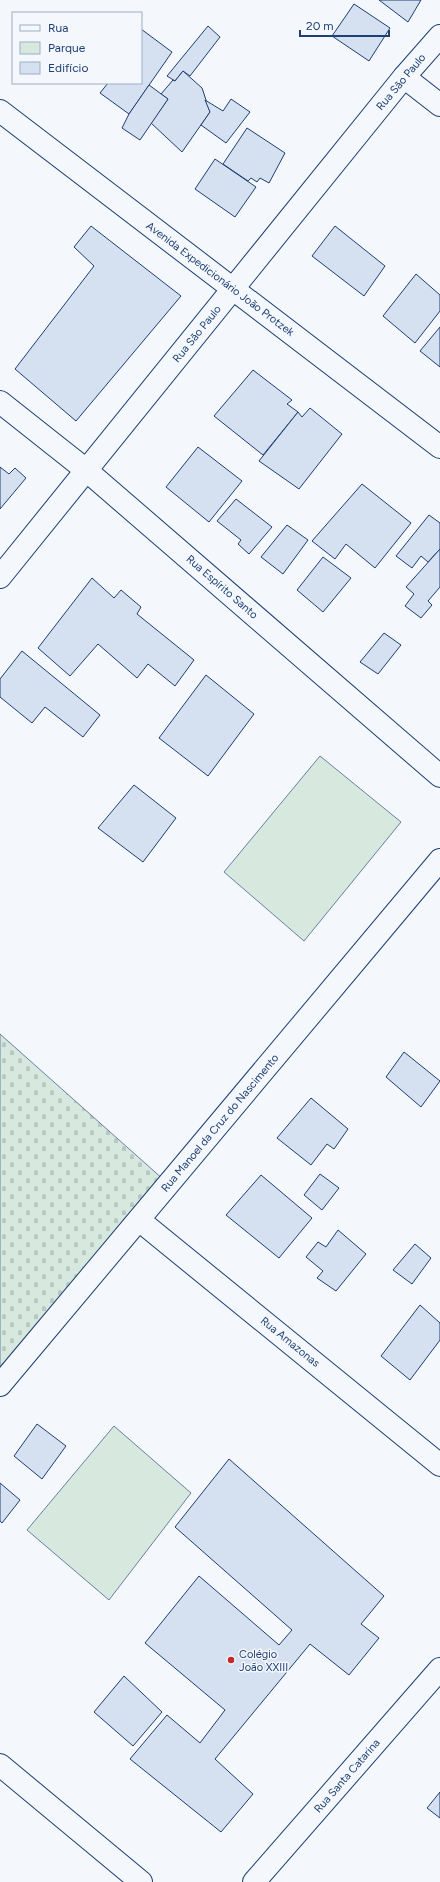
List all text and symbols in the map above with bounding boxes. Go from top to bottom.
legend [12,12,142,84]
scale bar [300,12,389,38]
text: 20 m [306,19,334,33]
text: Rua [48,21,68,35]
text: Parque [48,41,86,55]
street label: Rua São Paulo [374,51,428,113]
text: Edifício [48,61,88,75]
street label: Avenida Expedicionário João Protzek [144,219,297,339]
street label: Rua São Paulo [170,303,224,365]
street label: Rua Espírito Santo [184,552,260,622]
street label: Rua Manoel da Cruz do Nascimento [158,1051,282,1195]
street label: Rua Amazonas [258,1314,322,1370]
place label: Colégio João XXIII [239,1648,288,1674]
marker: Colégio João XXIII [226,1655,236,1665]
street label: Rua Santa Catarina [311,1736,383,1816]

